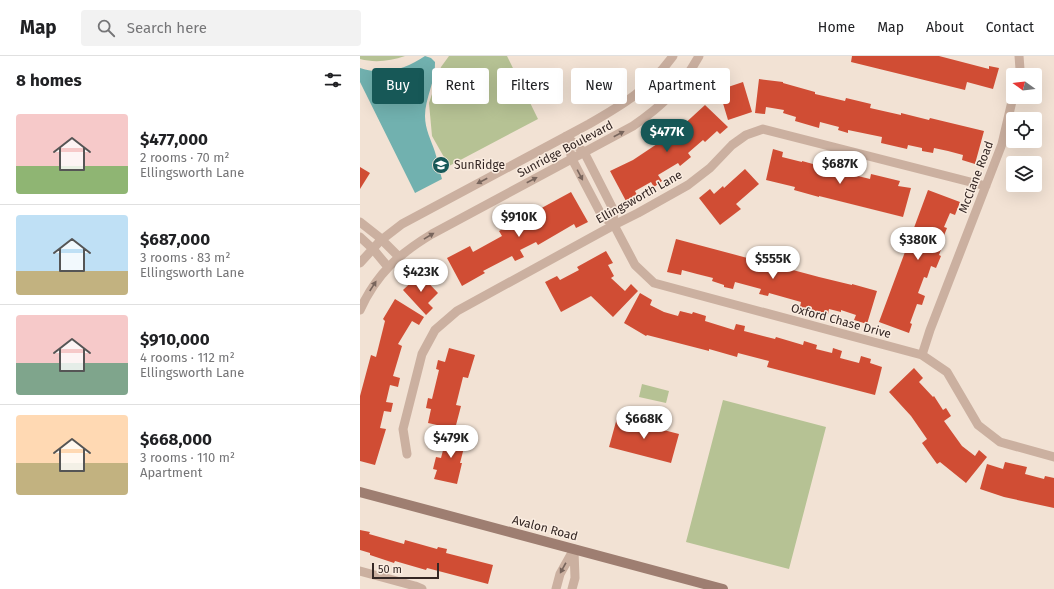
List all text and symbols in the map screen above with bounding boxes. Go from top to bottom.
search box [81,10,361,46]
text: Map [20,16,57,39]
icon: search [95,17,117,39]
text: Search here [127,19,207,37]
text: Home [818,19,855,36]
text: Map [877,19,904,36]
text: About [926,19,964,36]
text: Contact [986,19,1034,36]
chip: Buy [372,68,424,104]
chip: Rent [432,68,489,104]
chip: Filters [497,68,563,104]
chip: New [571,68,627,104]
chip: Apartment [635,68,730,104]
north arrow [1006,68,1042,104]
map controls [1006,68,1042,192]
icon: filters [322,69,344,91]
text: 8 homes [16,70,82,91]
button: locate [1006,112,1042,148]
street label: Sunridge Boulevard [515,118,615,180]
pin: $477K [639,119,695,153]
text: $477K [650,124,684,139]
text: $477,000 [140,129,208,150]
icon: home [48,130,96,178]
one-way arrow [613,131,625,137]
street label: McClane Road [956,139,996,215]
text: 2 rooms · 70 m² [140,150,230,165]
pin: $687K [812,151,868,185]
school or university icon: SunRidge [431,155,451,175]
text: $687K [822,156,858,171]
button: layers [1006,156,1042,192]
place label: SunRidge [454,158,505,172]
text: Ellingsworth Lane [140,165,244,180]
street label: Ellingsworth Lane [594,168,684,226]
one-way arrow [577,169,583,181]
one-way arrow [477,177,488,184]
one-way arrow [527,177,538,183]
pin: $910K [491,204,547,238]
text: $910K [501,209,537,224]
pin: $380K [890,227,946,261]
text: $687,000 [140,229,210,250]
icon: home [48,231,96,279]
one-way arrow [424,232,434,240]
text: $380K [899,232,937,247]
pin: $555K [745,246,801,280]
text: 3 rooms · 83 m² [140,250,230,265]
text: $555K [755,251,791,266]
pin: $423K [393,259,449,293]
text: $423K [403,264,439,279]
text: Ellingsworth Lane [140,265,244,280]
one-way arrow [369,281,377,291]
street label: Oxford Chase Drive [789,301,893,341]
text: $910,000 [140,329,210,350]
icon: home [48,331,96,379]
text: 4 rooms · 112 m² [140,350,235,365]
text: Ellingsworth Lane [140,365,244,380]
pin: $668K [616,406,672,440]
text: $668K [625,411,663,426]
pin: $479K [423,425,479,459]
text: $668,000 [140,429,212,450]
text: $479K [433,430,469,445]
icon: home [48,431,96,479]
text: 3 rooms · 110 m² [140,450,235,465]
text: Apartment [140,465,202,480]
street label: Avalon Road [511,513,579,543]
scale bar [372,561,439,580]
one-way arrow [560,562,566,574]
text: 50 m [378,563,402,576]

